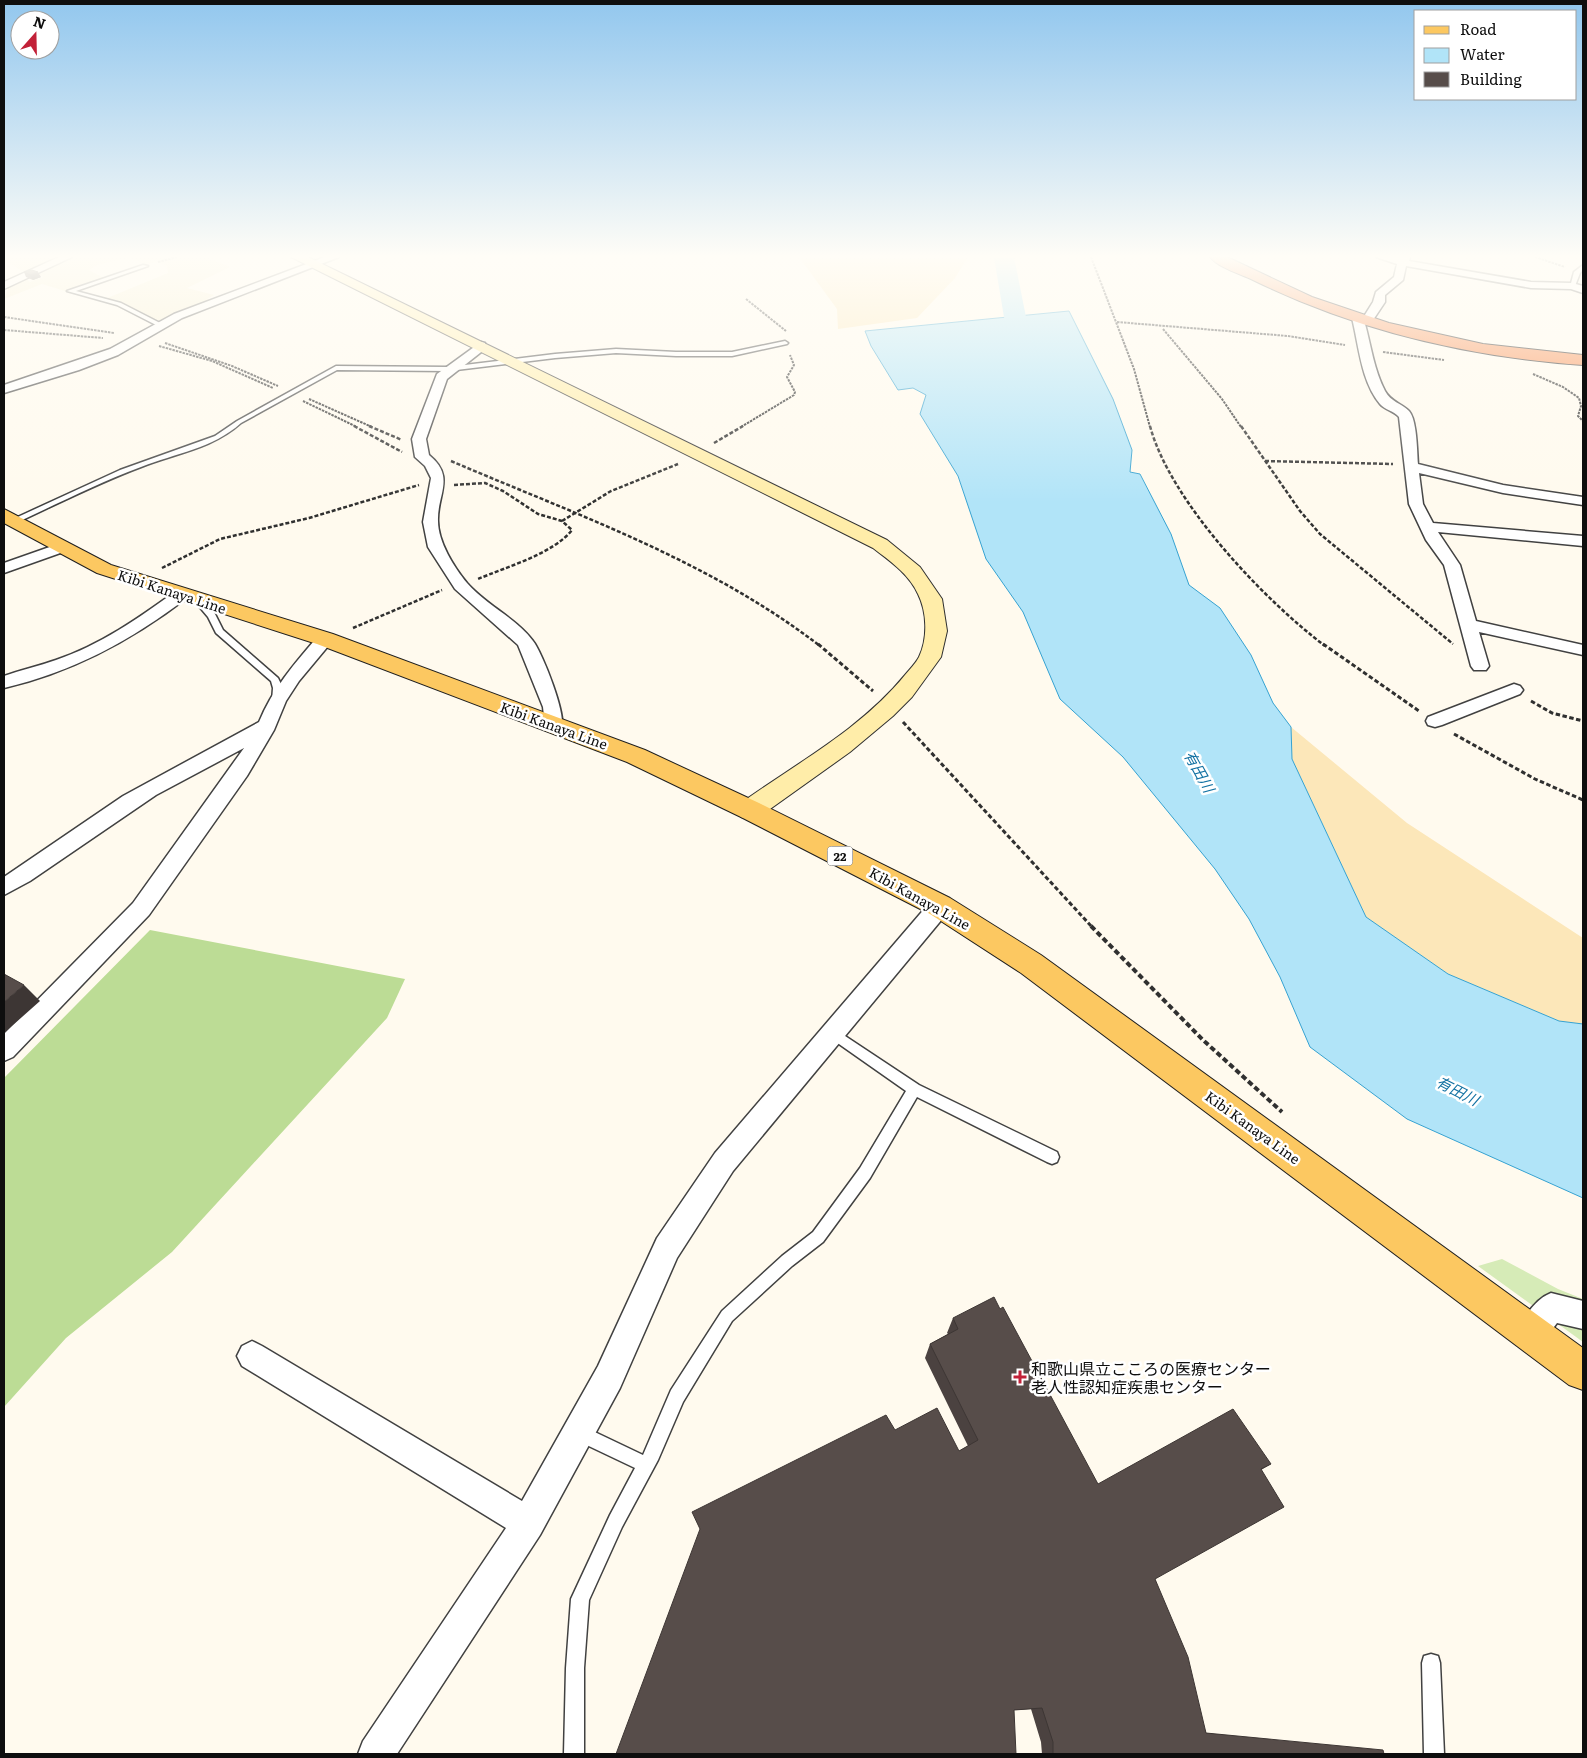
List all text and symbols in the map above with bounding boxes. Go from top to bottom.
north arrow [10,10,60,60]
text: N [31,10,49,33]
legend [1414,10,1577,100]
text: Road [1460,17,1496,40]
text: Water [1460,42,1505,65]
text: Building [1460,67,1522,90]
street label: Kibi Kanaya Line [115,564,229,618]
street label: Kibi Kanaya Line [498,696,610,754]
water label: 有田川 [1179,746,1222,798]
road number: 22 [828,846,852,866]
street label: Kibi Kanaya Line [866,862,974,934]
water label: 有田川 [1433,1070,1485,1111]
street label: Kibi Kanaya Line [1201,1086,1305,1168]
place label: 和歌山県立こころの医療センター 老人性認知症疾患センター [1031,1356,1271,1398]
marker: 和歌山県立こころの医療センター 老人性認知症疾患センター [1013,1370,1027,1384]

